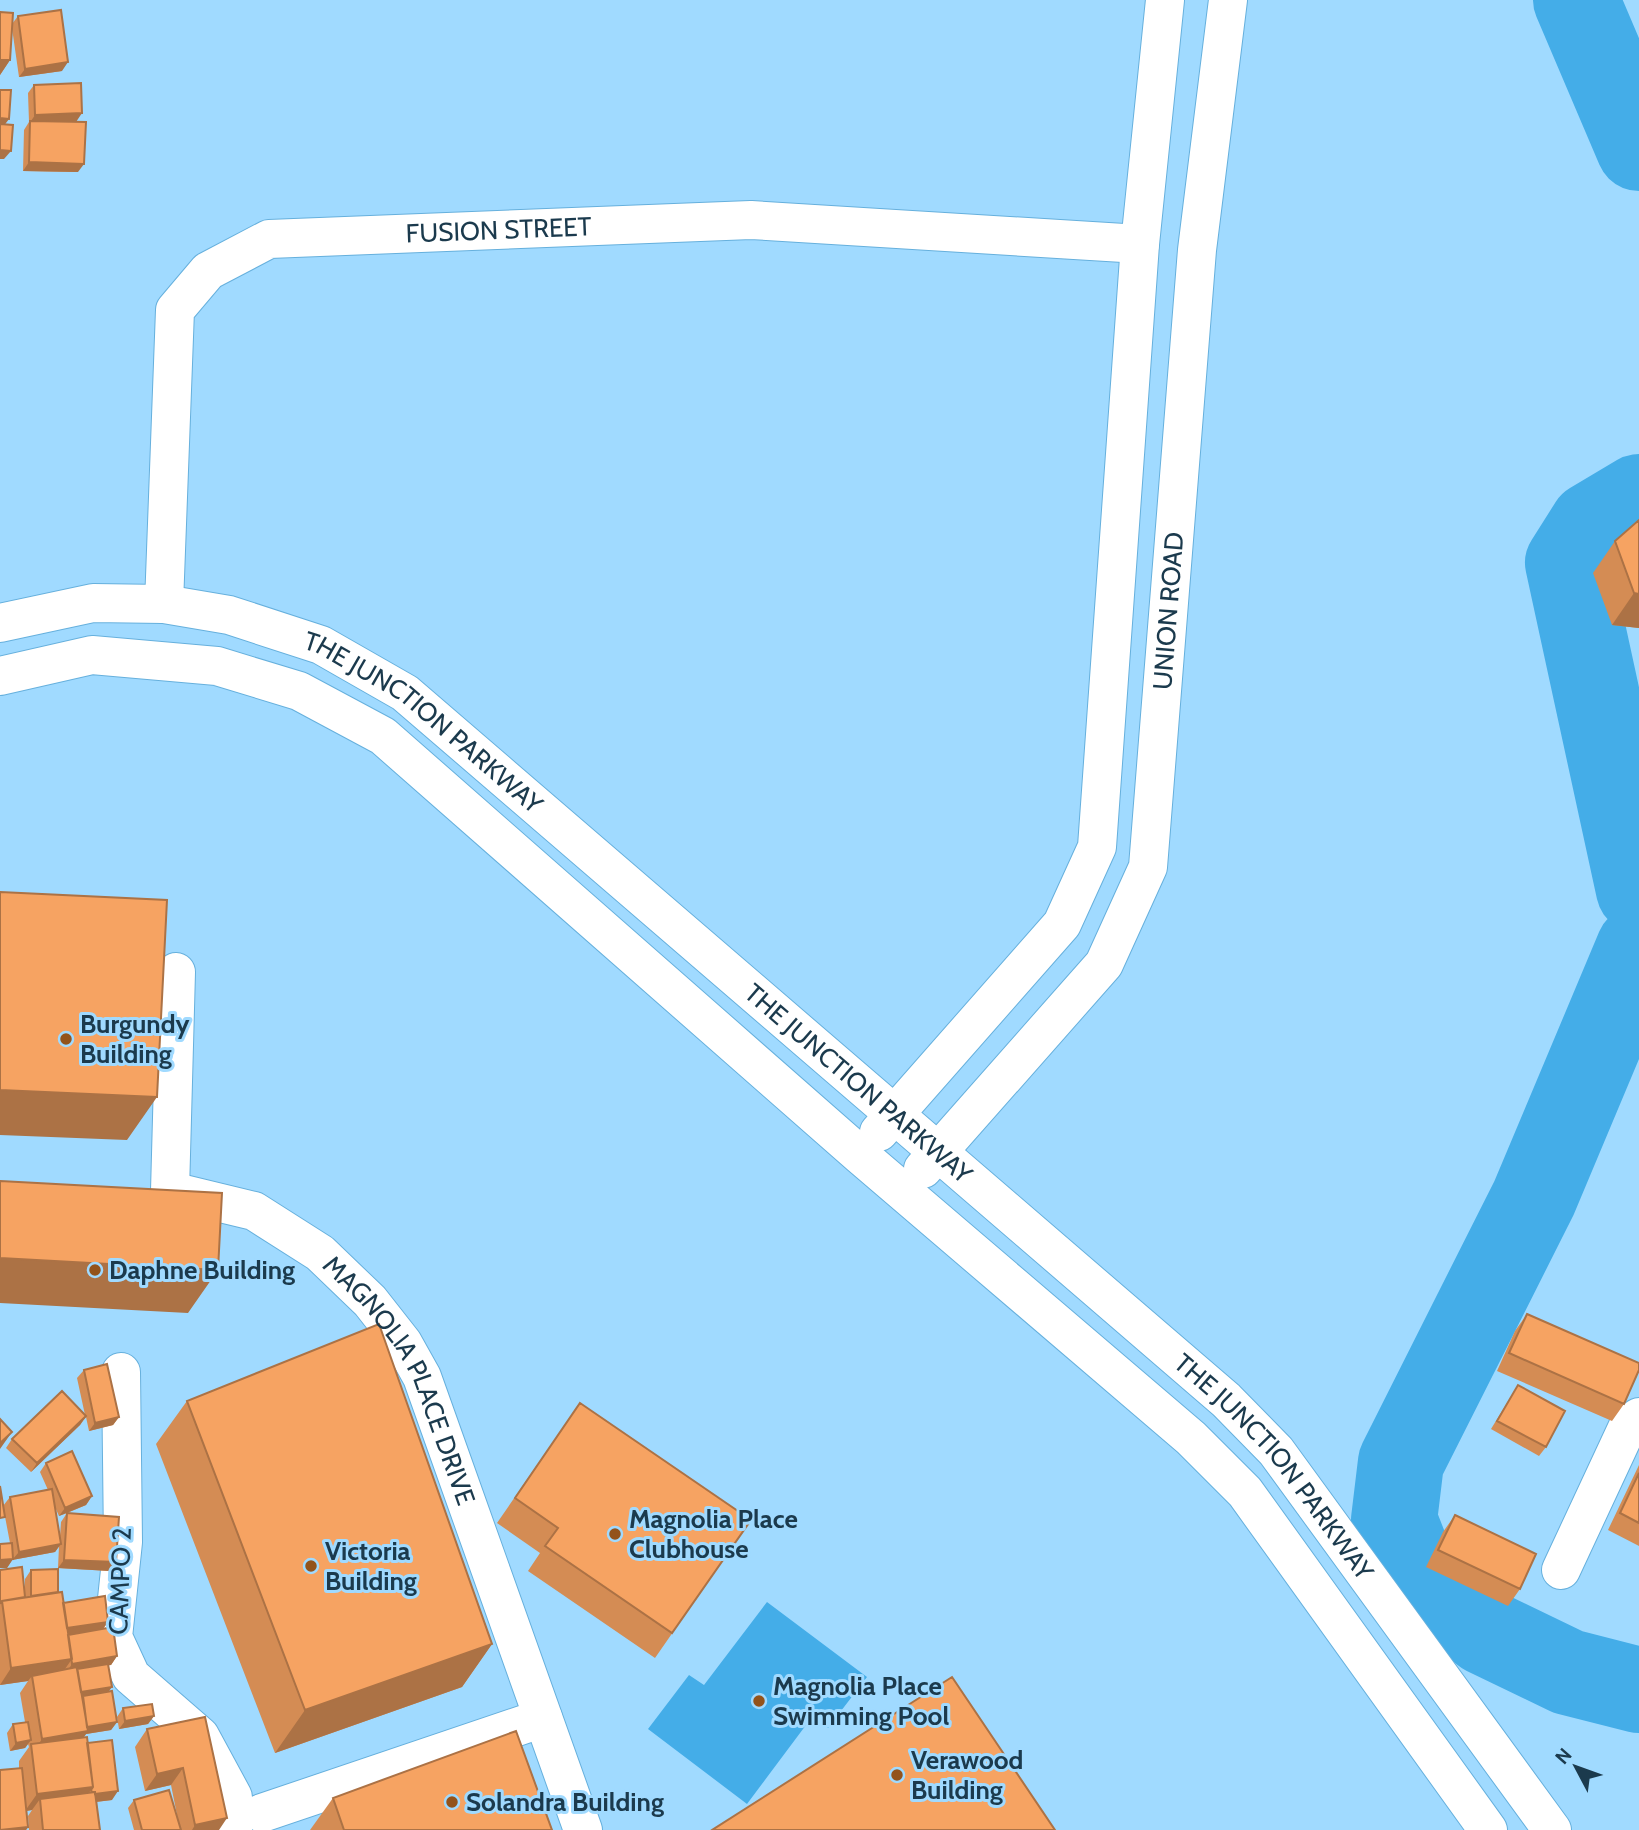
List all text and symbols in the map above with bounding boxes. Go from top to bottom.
street label: FUSION STREET [405,210,592,250]
street label: UNION ROAD [1146,531,1191,691]
street label: THE JUNCTION PARKWAY [300,625,549,820]
street label: THE JUNCTION PARKWAY [738,977,979,1190]
place label: Burgundy Building [80,1008,190,1070]
marker: Burgundy Building [58,1031,74,1047]
street label: MAGNOLIA PLACE DRIVE [317,1249,482,1509]
place label: Daphne Building [109,1254,295,1286]
marker: Daphne Building [87,1262,103,1278]
street label: THE JUNCTION PARKWAY [1168,1347,1381,1586]
place label: Magnolia Place Clubhouse [629,1503,798,1565]
marker: Magnolia Place Clubhouse [607,1526,623,1542]
street label: CAMPO 2 [102,1527,138,1635]
place label: Victoria Building [325,1535,417,1597]
marker: Victoria Building [303,1558,319,1574]
place label: Magnolia Place Swimming Pool [773,1670,949,1732]
marker: Magnolia Place Swimming Pool [751,1693,767,1709]
north arrow [1541,1732,1611,1802]
place label: Verawood Building [911,1744,1023,1806]
text: N [1550,1744,1577,1769]
marker: Verawood Building [889,1767,905,1783]
place label: Solandra Building [466,1786,664,1818]
marker: Solandra Building [444,1794,460,1810]

